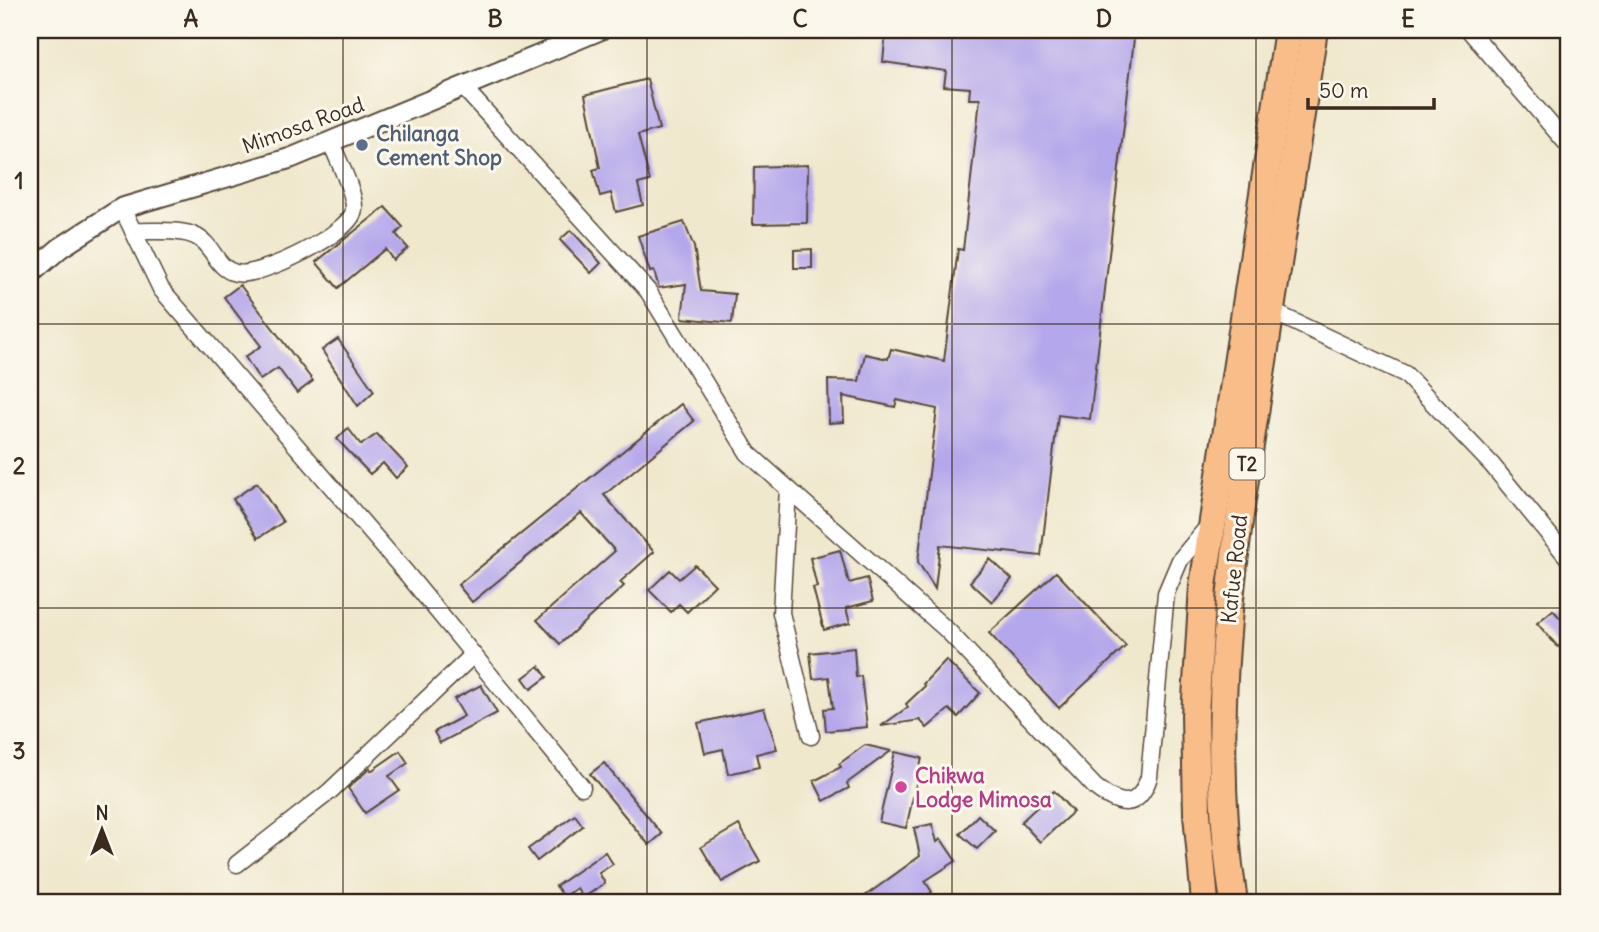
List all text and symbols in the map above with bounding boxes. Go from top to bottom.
text: A [184,4,199,33]
text: B [487,4,503,33]
text: C [792,4,808,33]
text: D [1096,4,1112,33]
text: E [1401,4,1415,33]
scale bar [1308,66,1434,110]
text: 50 m [1319,77,1368,104]
street label: Mimosa Road [238,90,368,160]
place label: Chilanga Cement Shop [376,120,502,171]
marker: Chilanga Cement Shop [354,137,370,153]
text: 1 [14,166,24,195]
road number: T2 [1230,449,1264,480]
text: 2 [13,451,26,480]
street label: Kafue Road [1215,513,1253,625]
text: 3 [12,736,26,765]
place label: Chikwa Lodge Mimosa [915,762,1052,813]
marker: Chikwa Lodge Mimosa [893,779,909,795]
north arrow [66,796,136,866]
text: N [95,801,109,825]

